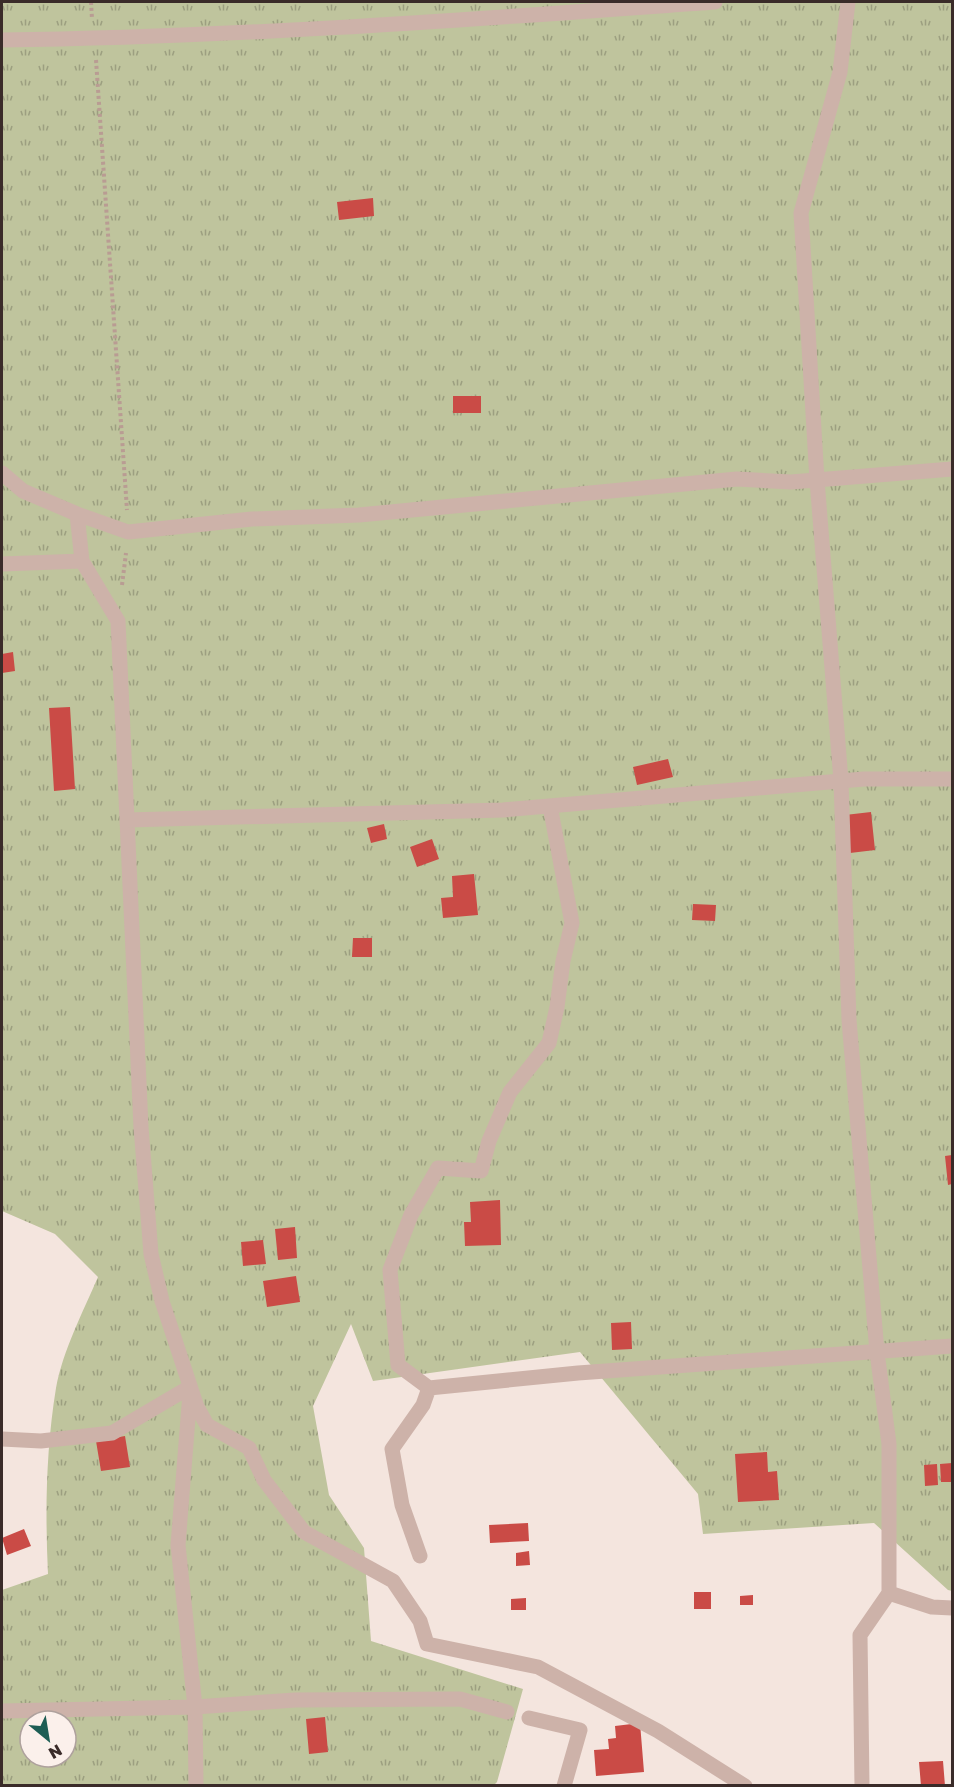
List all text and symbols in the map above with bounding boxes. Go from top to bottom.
north arrow [18,1709,78,1769]
text: N [45,1740,66,1764]

